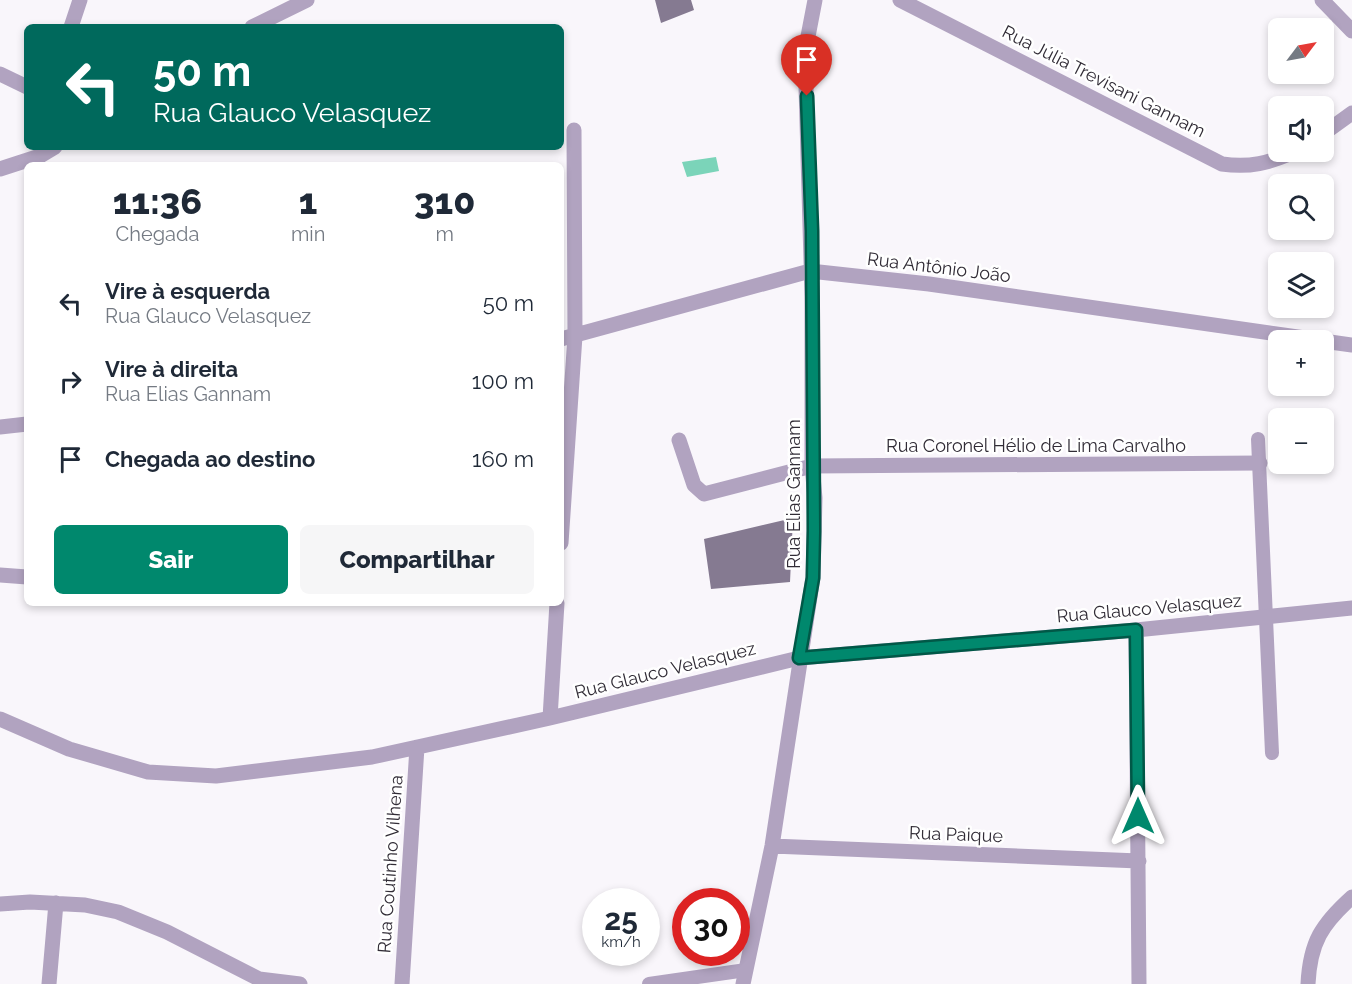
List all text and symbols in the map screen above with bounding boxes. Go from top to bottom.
north arrow [1268,18,1334,84]
map controls [1268,18,1334,474]
street label: Rua Júlia Trevisani Gannam [999,21,1209,141]
pin [781,34,832,96]
icon: arrive [790,43,823,76]
text: 50 m [153,47,251,96]
icon: left [54,48,132,126]
button: sound [1268,96,1334,162]
text: Rua Glauco Velasquez [153,97,431,128]
button: search [1268,174,1334,240]
text: 11:36 [113,180,202,222]
text: 1 [299,180,317,222]
text: 310 [414,180,475,222]
text: Chegada [116,222,199,246]
text: min [291,222,325,246]
text: m [435,222,454,246]
street label: Rua Antônio João [866,248,1012,286]
button: layers [1268,252,1334,318]
text: Vire à esquerda [105,278,270,304]
icon: left [54,287,87,320]
text: 50 m [483,290,534,316]
text: Rua Glauco Velasquez [105,304,311,328]
button: + [1268,330,1334,396]
text: Vire à direita [105,356,238,382]
icon: right [54,365,87,398]
text: 100 m [472,368,534,394]
text: Rua Elias Gannam [105,382,271,406]
button: − [1268,408,1334,474]
street label: Rua Elias Gannam [783,419,804,569]
street label: Rua Coronel Hélio de Lima Carvalho [886,435,1186,456]
icon: arrive [54,443,87,476]
text: Chegada ao destino [105,446,315,472]
text: 160 m [472,446,534,472]
button: Sair [54,525,288,594]
button: Compartilhar [300,525,534,594]
street label: Rua Glauco Velasquez [1056,589,1242,627]
street label: Rua Glauco Velasquez [572,637,758,703]
street label: Rua Coutinho Vilhena [373,774,407,954]
position arrow [1106,784,1170,848]
street label: Rua Paique [909,822,1004,846]
speed limit sign: 30 [672,888,750,966]
text: 25 [604,902,638,937]
text: km/h [601,933,641,951]

